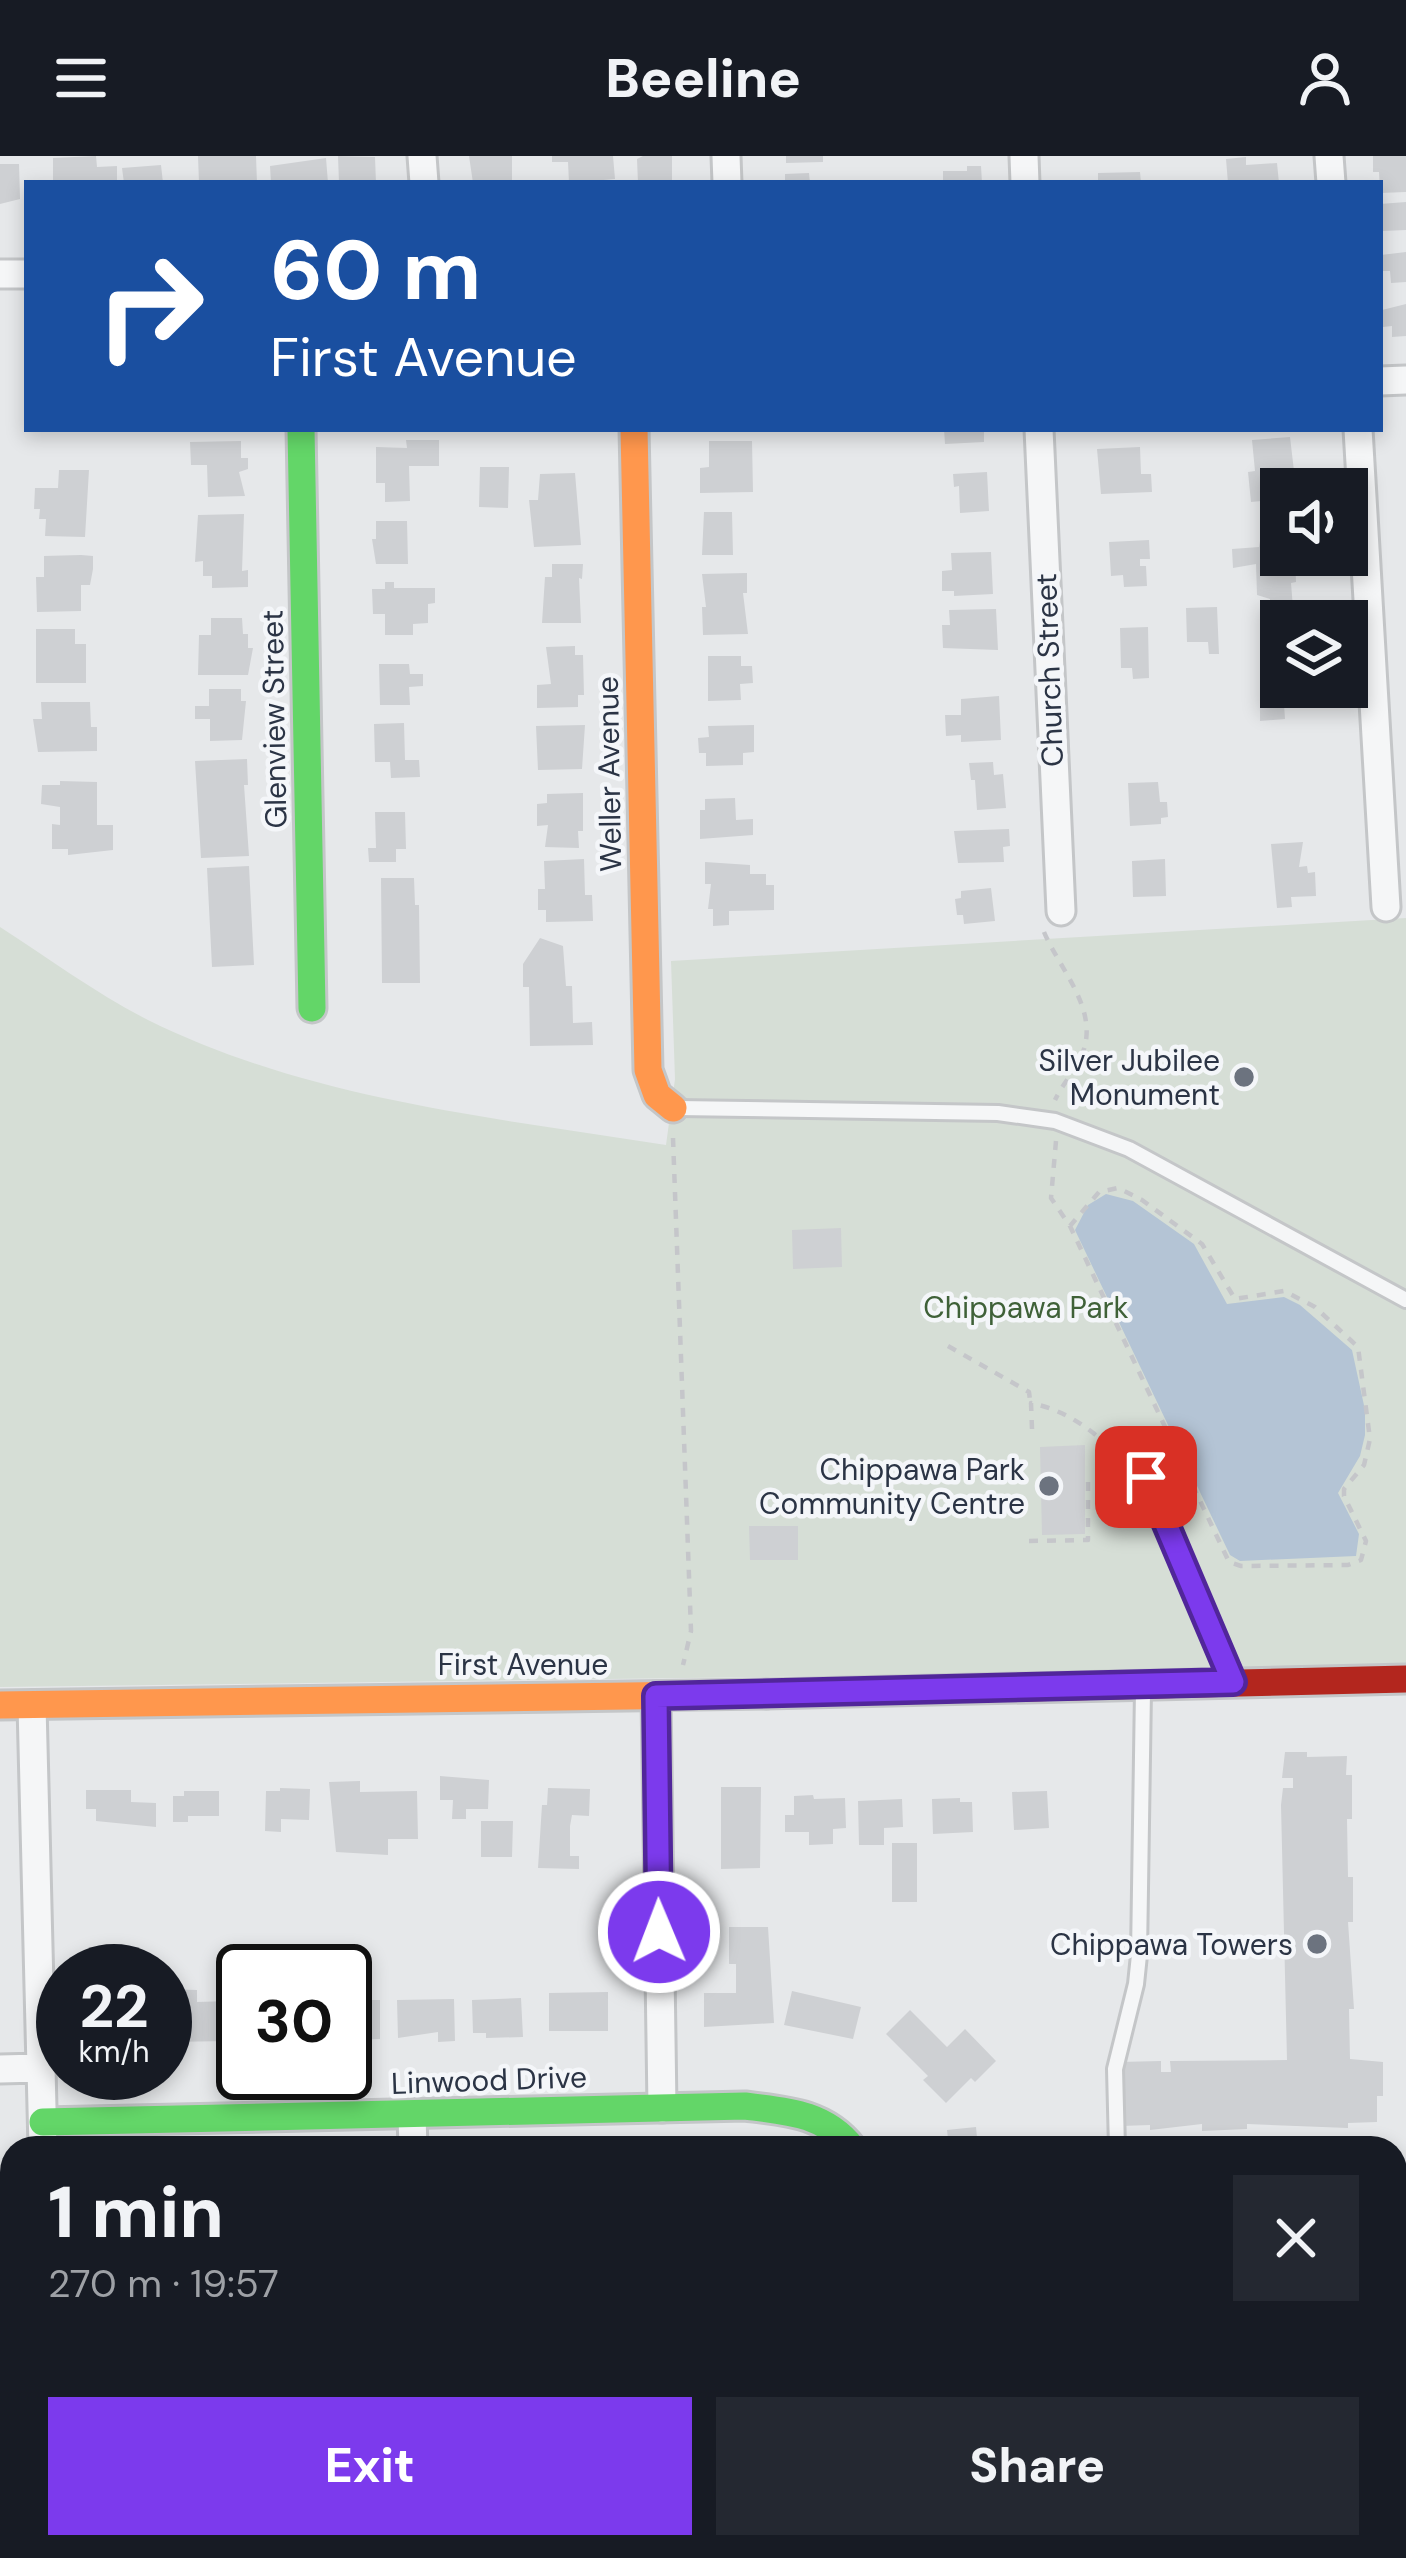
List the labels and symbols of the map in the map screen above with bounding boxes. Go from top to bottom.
street label: Church Street [1026,572,1072,768]
street label: Glenview Street [253,609,295,829]
street label: Weller Avenue [588,676,630,872]
place label: Silver Jubilee Monument [1039,1041,1220,1114]
marker: Silver Jubilee Monument [1231,1064,1257,1090]
park label: Chippawa Park [923,1288,1129,1327]
pin [1095,1426,1197,1528]
place label: Chippawa Park Community Centre [759,1450,1025,1523]
marker: Chippawa Park Community Centre [1036,1473,1062,1499]
street label: First Avenue [438,1645,608,1684]
position arrow [596,1869,722,1995]
place label: Chippawa Towers [1050,1925,1293,1964]
marker: Chippawa Towers [1304,1931,1330,1957]
speed limit sign: 30 [216,1944,372,2100]
street label: Linwood Drive [390,2057,588,2103]

